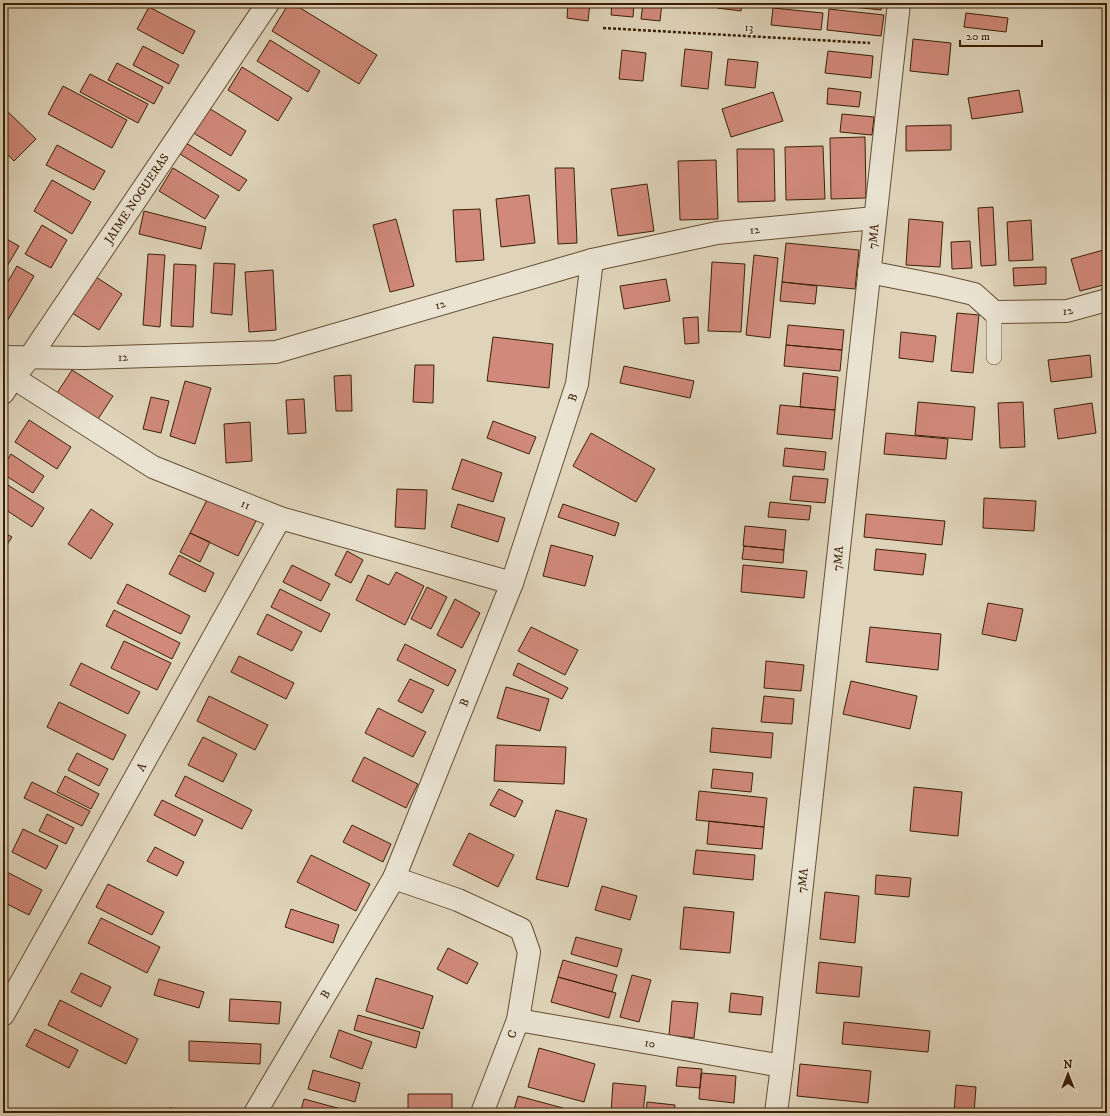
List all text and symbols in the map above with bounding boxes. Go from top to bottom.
street label: 13 [744,20,754,35]
scale bar [960,22,1042,48]
text: 20 m [966,29,990,44]
street label: JAIME NOGUERAS [101,151,173,248]
street label: 12 [749,222,761,238]
street label: 7MA [865,223,883,250]
street label: 12 [433,296,447,313]
street label: 12 [1063,303,1075,319]
street label: 12 [118,350,128,365]
street label: B [565,392,581,403]
street label: 11 [239,496,252,513]
street label: 7MA [830,545,847,572]
street label: B [456,696,473,709]
street label: A [133,760,150,774]
street label: 7MA [794,867,812,894]
street label: B [317,987,334,1002]
street label: C [504,1028,521,1041]
street label: 10 [643,1035,657,1052]
north arrow [1048,1054,1088,1094]
text: N [1063,1058,1073,1072]

